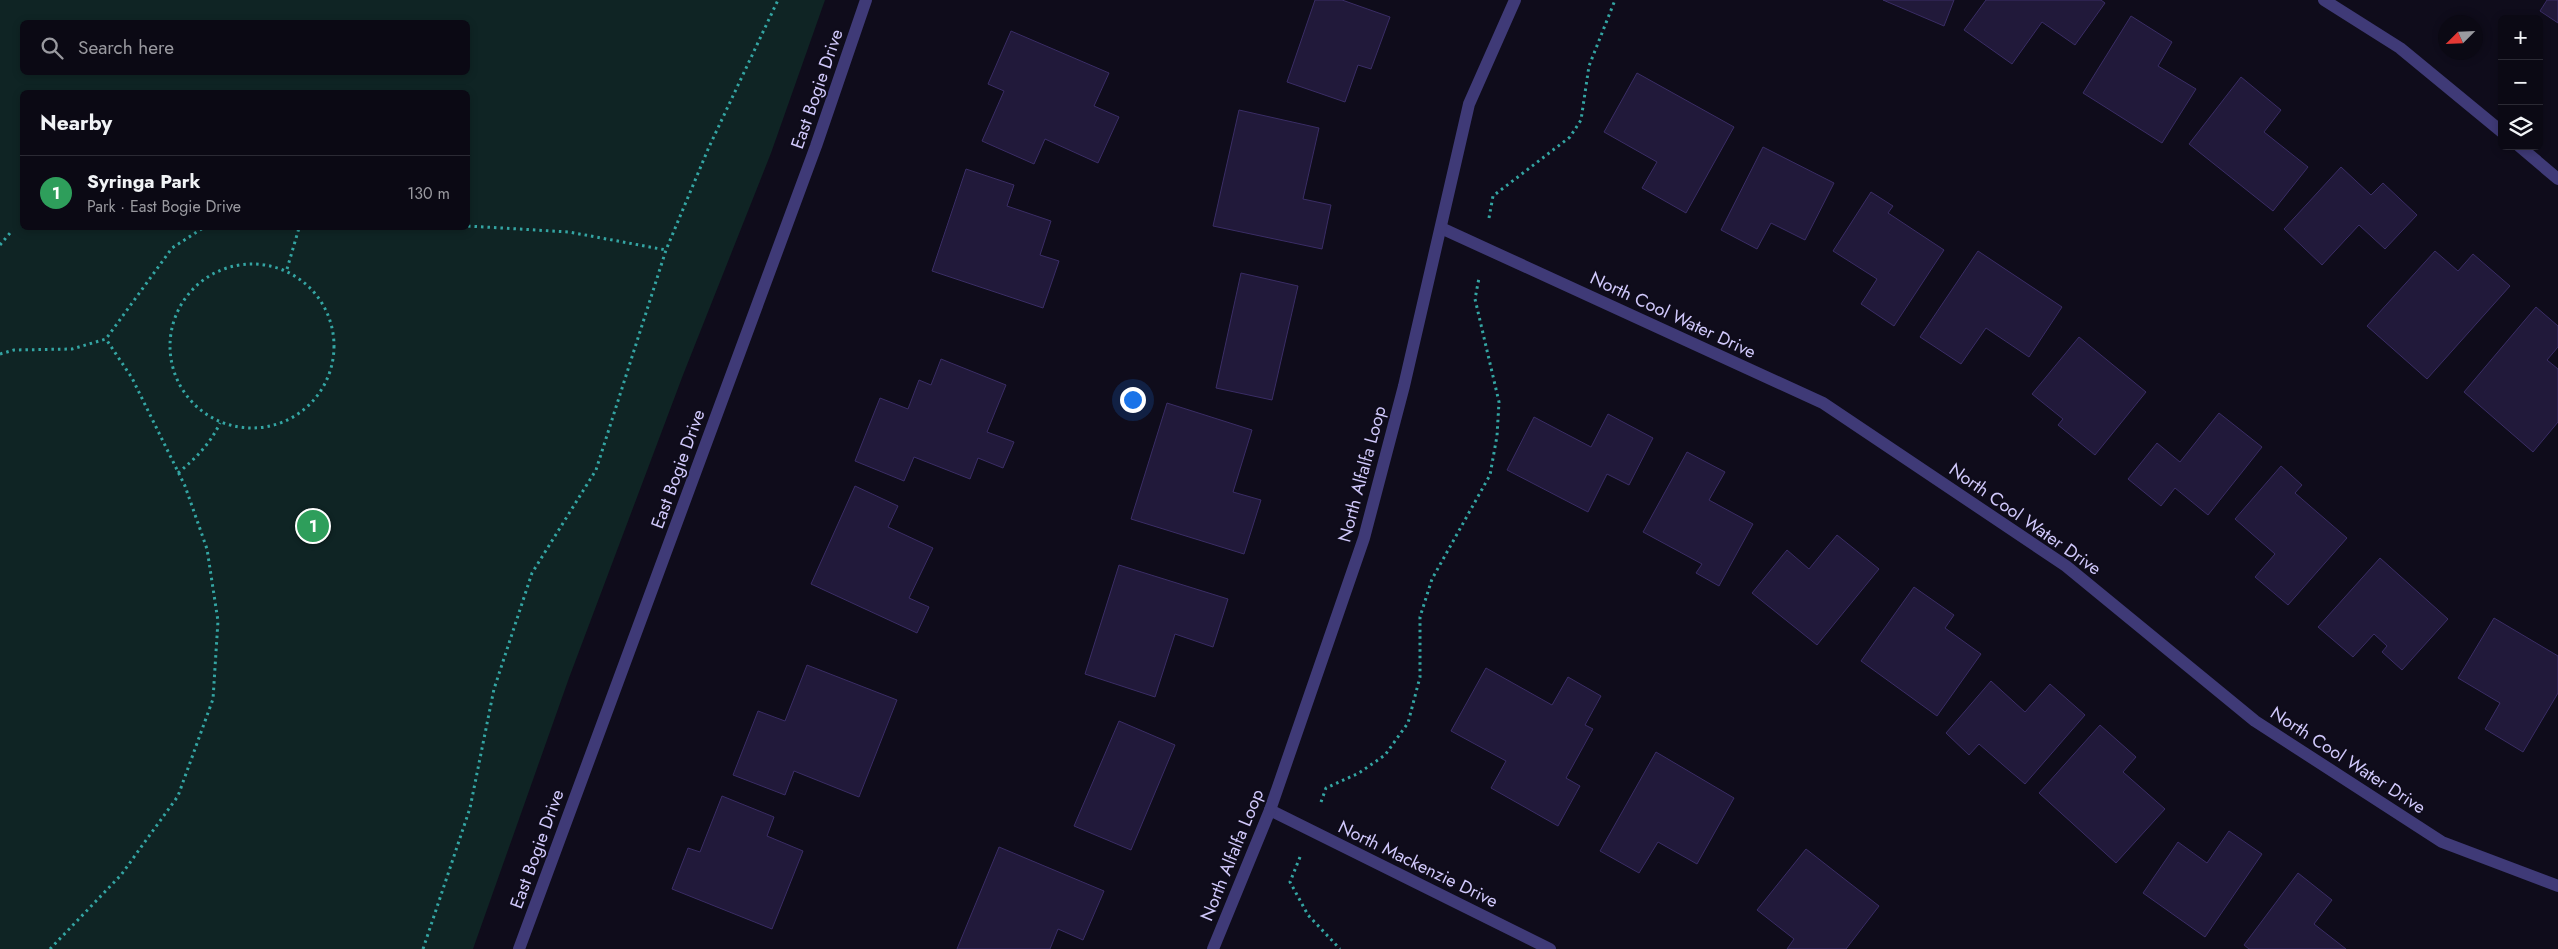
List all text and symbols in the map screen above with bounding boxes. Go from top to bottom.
north arrow [2438,15,2483,60]
map controls [2498,15,2543,150]
button: + [2498,15,2543,60]
search box [20,20,470,75]
street label: East Bogie Drive [784,26,850,152]
icon: search [38,34,66,62]
text: Search here [78,34,174,61]
button: − [2498,60,2543,105]
button: layers [2498,105,2543,150]
text: Nearby [40,108,112,138]
text: Syringa Park [87,168,201,195]
text: 1 [52,182,60,205]
text: 130 m [407,182,450,205]
text: Park · East Bogie Drive [87,195,241,218]
street label: North Cool Water Drive [1586,265,1760,365]
your location [1120,387,1146,413]
street label: North Alfalfa Loop [1331,403,1393,545]
street label: East Bogie Drive [644,406,712,532]
street label: North Cool Water Drive [1944,457,2106,581]
pin: 1 [297,507,329,545]
street label: North Cool Water Drive [2265,700,2431,820]
street label: North Alfalfa Loop [1194,785,1270,925]
street label: East Bogie Drive [503,786,571,912]
street label: North Mackenzie Drive [1334,814,1502,914]

